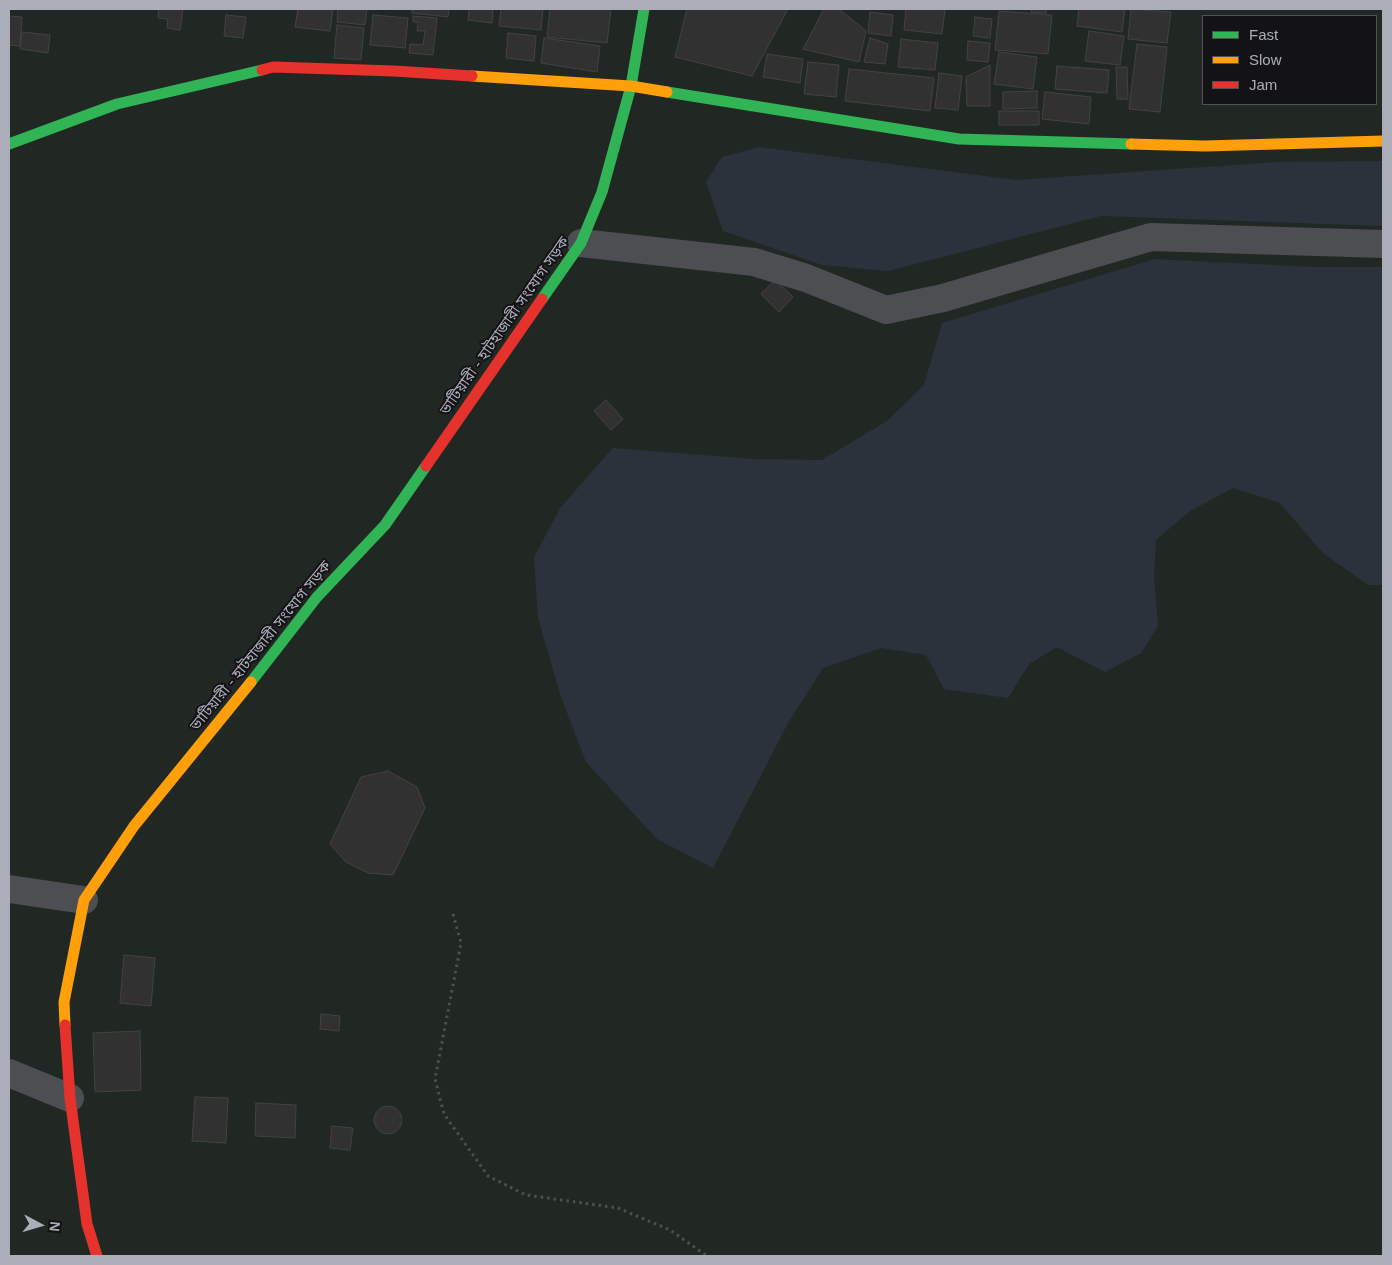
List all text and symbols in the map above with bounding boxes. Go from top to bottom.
legend [1202,15,1377,105]
text: Fast [1249,26,1278,43]
text: Slow [1249,51,1282,68]
text: Jam [1249,76,1277,93]
street label: ভাটিয়ারী - হাটহাজারী সংযোগ সড়ক [436,233,574,419]
street label: ভাটিয়ারী - হাটহাজারী সংযোগ সড়ক [187,557,335,735]
north arrow [15,1200,65,1250]
text: N [46,1221,63,1232]

